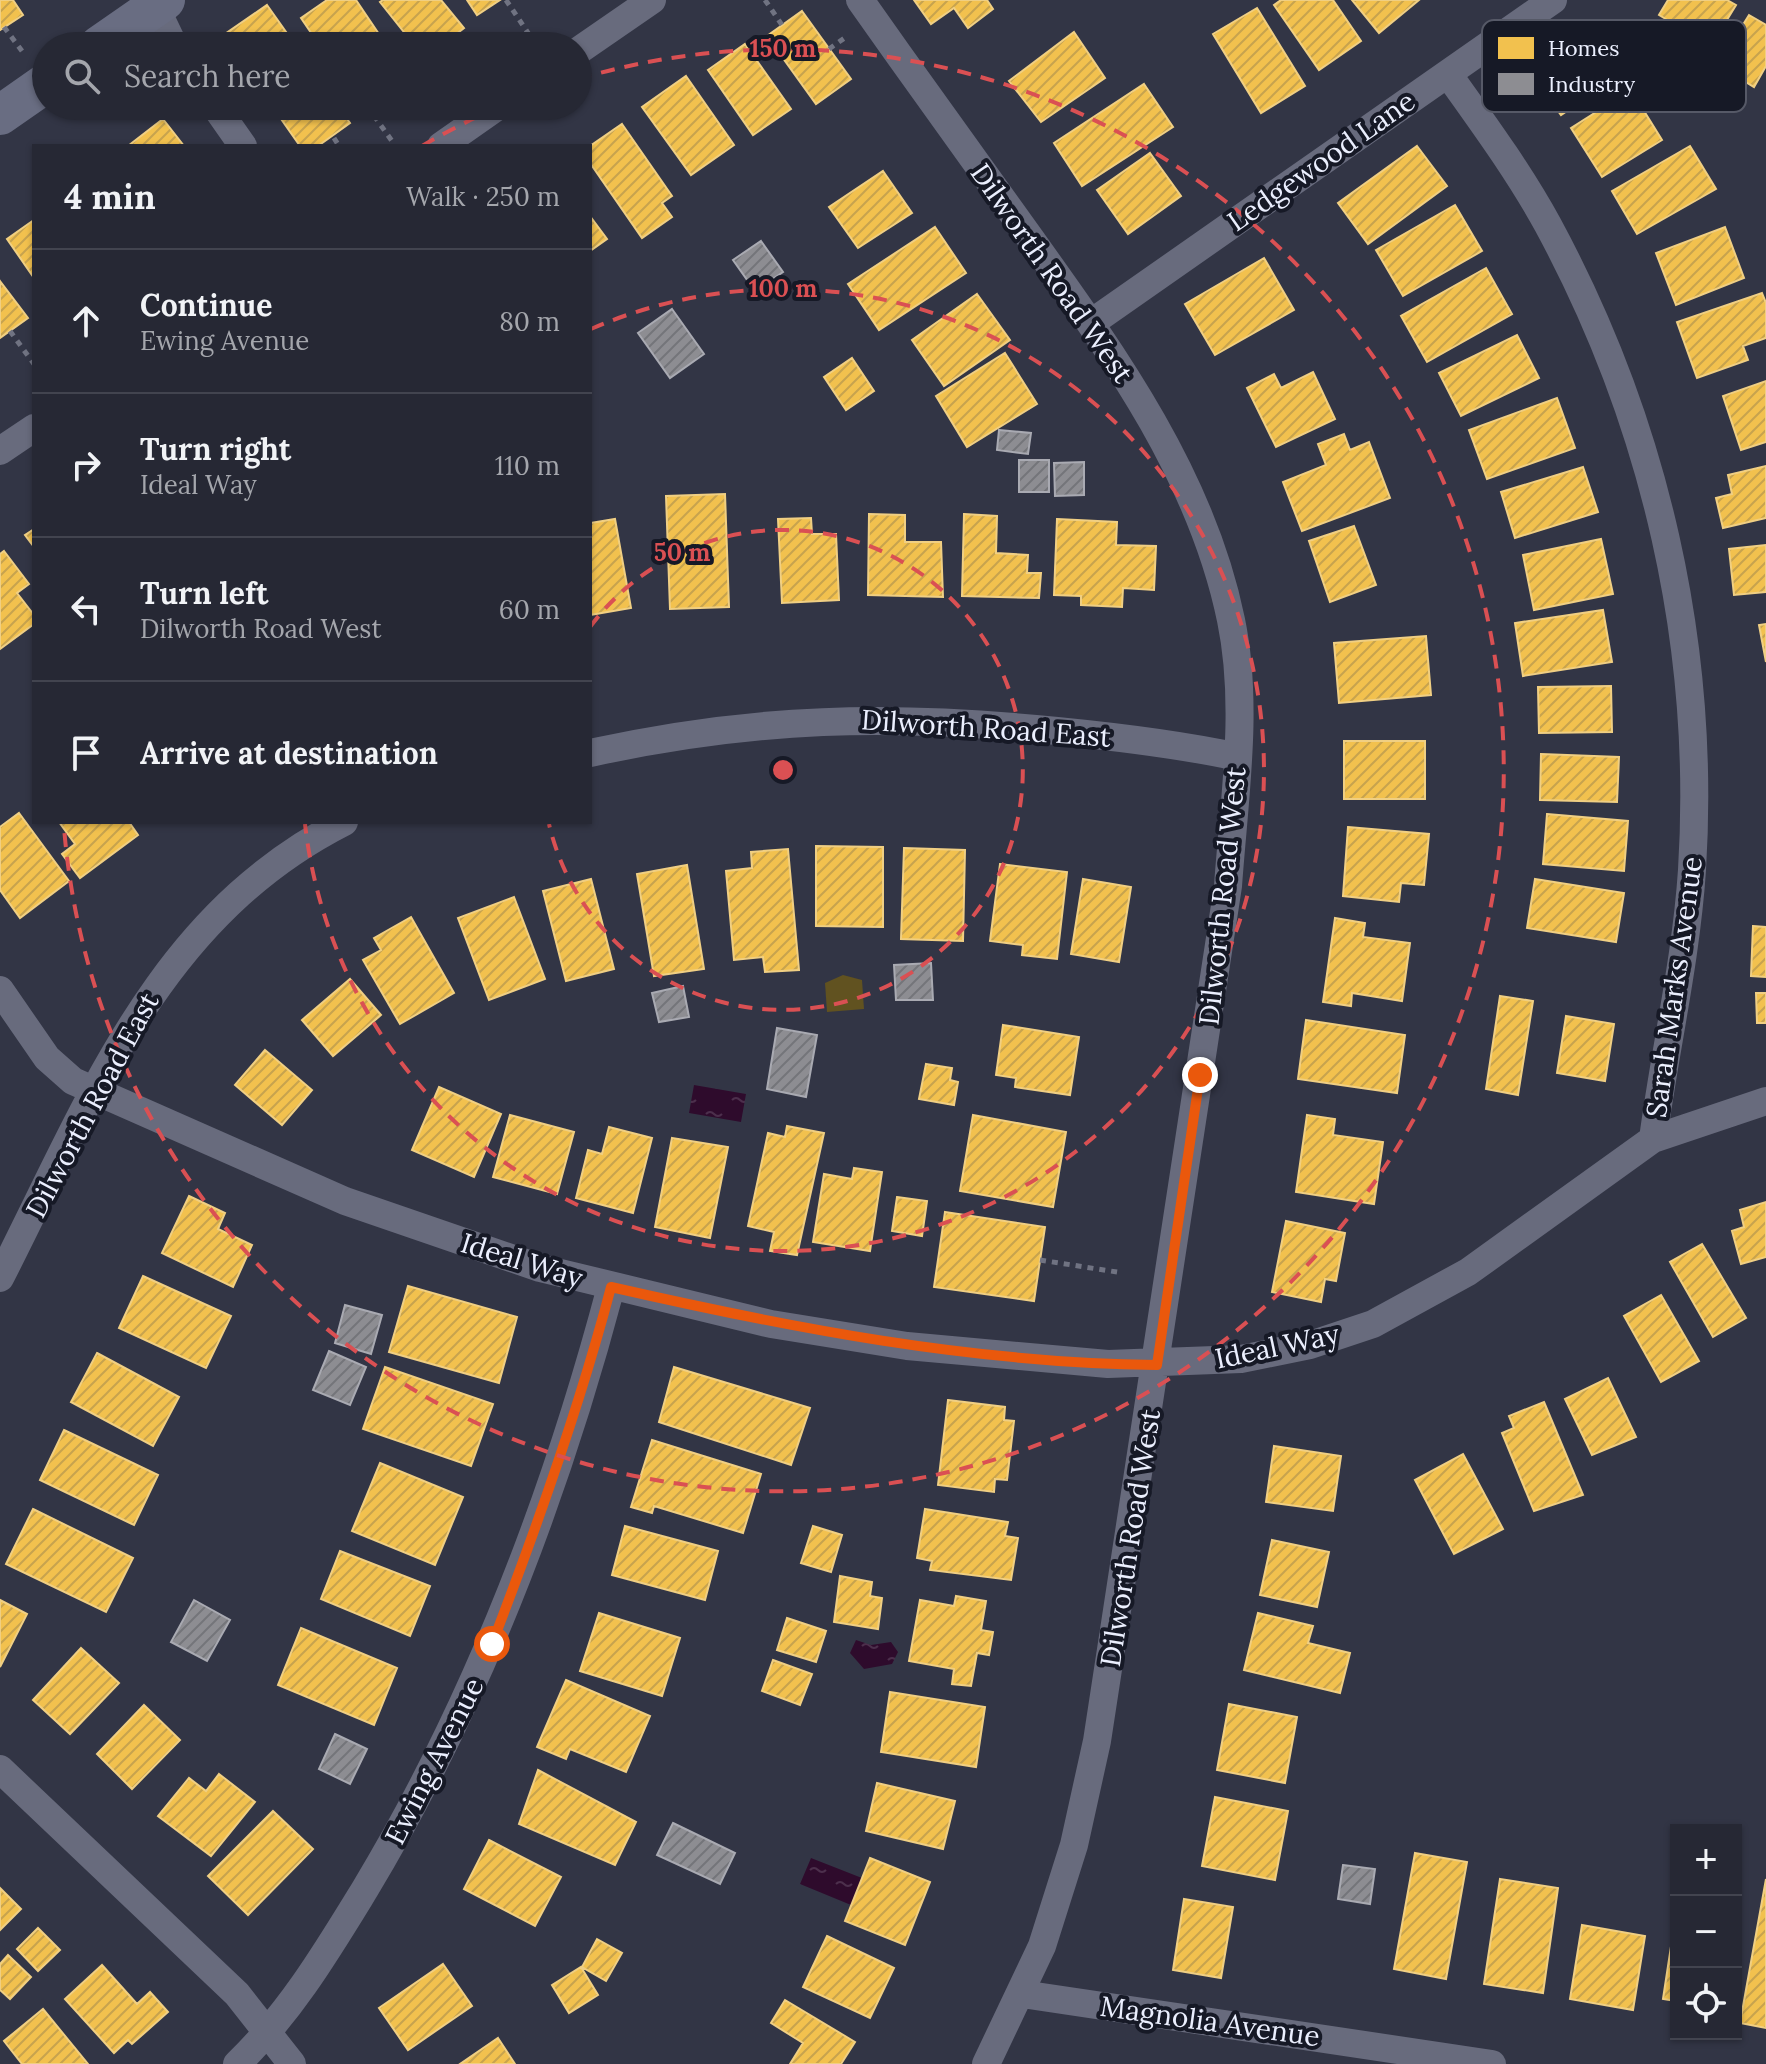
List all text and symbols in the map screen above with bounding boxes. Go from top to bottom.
legend [1482,20,1746,112]
search box [32,32,592,120]
text: 150 m [750,33,816,64]
text: Homes [1548,34,1619,62]
icon: search [60,54,104,98]
text: Search here [124,57,291,95]
text: Industry [1548,70,1635,98]
street label: Ledgewood Lane [1220,83,1422,239]
street label: Dilworth Road West [963,156,1141,390]
text: 4 min [64,175,156,218]
text: Walk · 250 m [406,180,560,213]
text: 100 m [749,273,817,304]
text: Continue [140,286,272,324]
icon: ahead [64,299,108,343]
text: 80 m [499,305,560,338]
text: Ewing Avenue [140,324,309,357]
text: Turn right [140,430,291,468]
icon: right [64,443,108,487]
text: 110 m [495,449,560,482]
text: Ideal Way [140,468,257,501]
text: 50 m [654,537,710,568]
text: Turn left [140,574,268,612]
icon: left [64,587,108,631]
text: 60 m [499,593,560,626]
text: Dilworth Road West [140,612,381,645]
street label: Dilworth Road East [860,701,1112,755]
icon: arrive [64,731,108,775]
text: Arrive at destination [140,734,438,772]
centre of rings [769,756,797,784]
street label: Dilworth Road West [1191,765,1254,1027]
street label: Sarah Marks Avenue [1638,854,1710,1120]
street label: Dilworth Road East [17,986,167,1224]
route end [1182,1057,1218,1093]
street label: Ideal Way [457,1224,588,1296]
street label: Ideal Way [1212,1315,1342,1377]
street label: Dilworth Road West [1092,1407,1168,1669]
route start [474,1626,510,1662]
street label: Ewing Avenue [377,1672,491,1850]
map controls [1670,1824,1742,2040]
button: + [1670,1824,1742,1896]
button: − [1670,1896,1742,1968]
button: locate [1670,1968,1742,2040]
street label: Magnolia Avenue [1098,1988,1322,2054]

